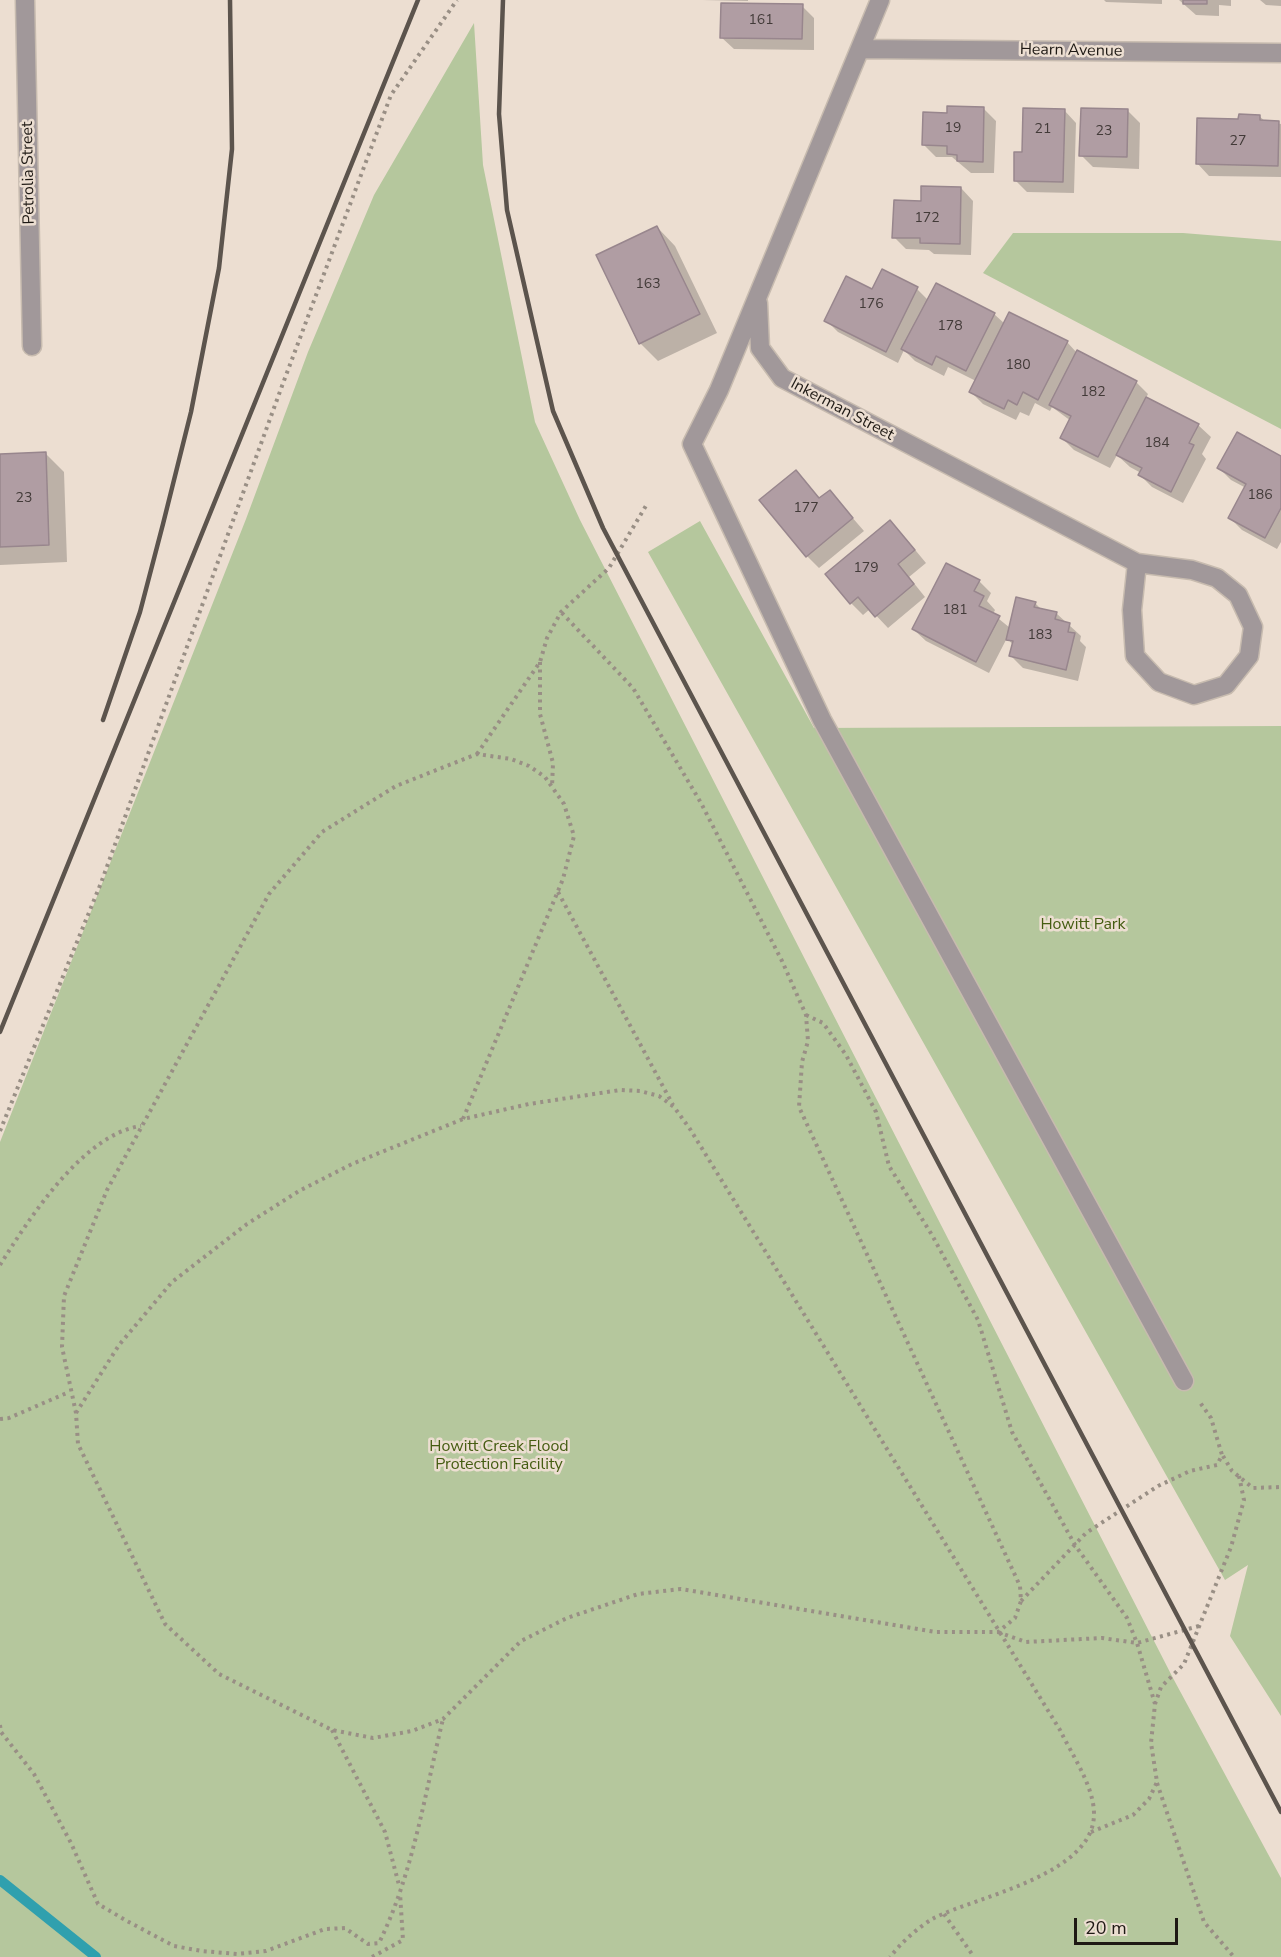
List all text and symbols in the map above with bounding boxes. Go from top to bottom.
house number: 161 [748,13,774,29]
street label: Hearn Avenue [1020,41,1122,61]
street label: Petrolia Street [19,121,39,225]
house number: 19 [945,121,961,137]
house number: 21 [1035,122,1051,138]
house number: 23 [1096,124,1112,140]
house number: 27 [1230,134,1246,150]
house number: 172 [914,211,940,227]
house number: 163 [635,277,661,293]
house number: 176 [858,297,884,313]
house number: 178 [937,319,963,335]
house number: 180 [1005,358,1031,374]
street label: Inkerman Street [787,375,897,445]
house number: 182 [1080,385,1106,401]
house number: 184 [1144,436,1170,452]
house number: 186 [1247,488,1273,504]
house number: 23 [16,491,32,507]
house number: 177 [793,501,819,517]
house number: 179 [853,561,879,577]
house number: 181 [942,603,968,619]
house number: 183 [1027,628,1053,644]
park label: Howitt Park [1040,915,1126,935]
park label: Howitt Creek Flood Protection Facility [429,1437,569,1475]
scale bar [1077,1906,1180,1944]
text: 20 m [1085,1916,1127,1940]

